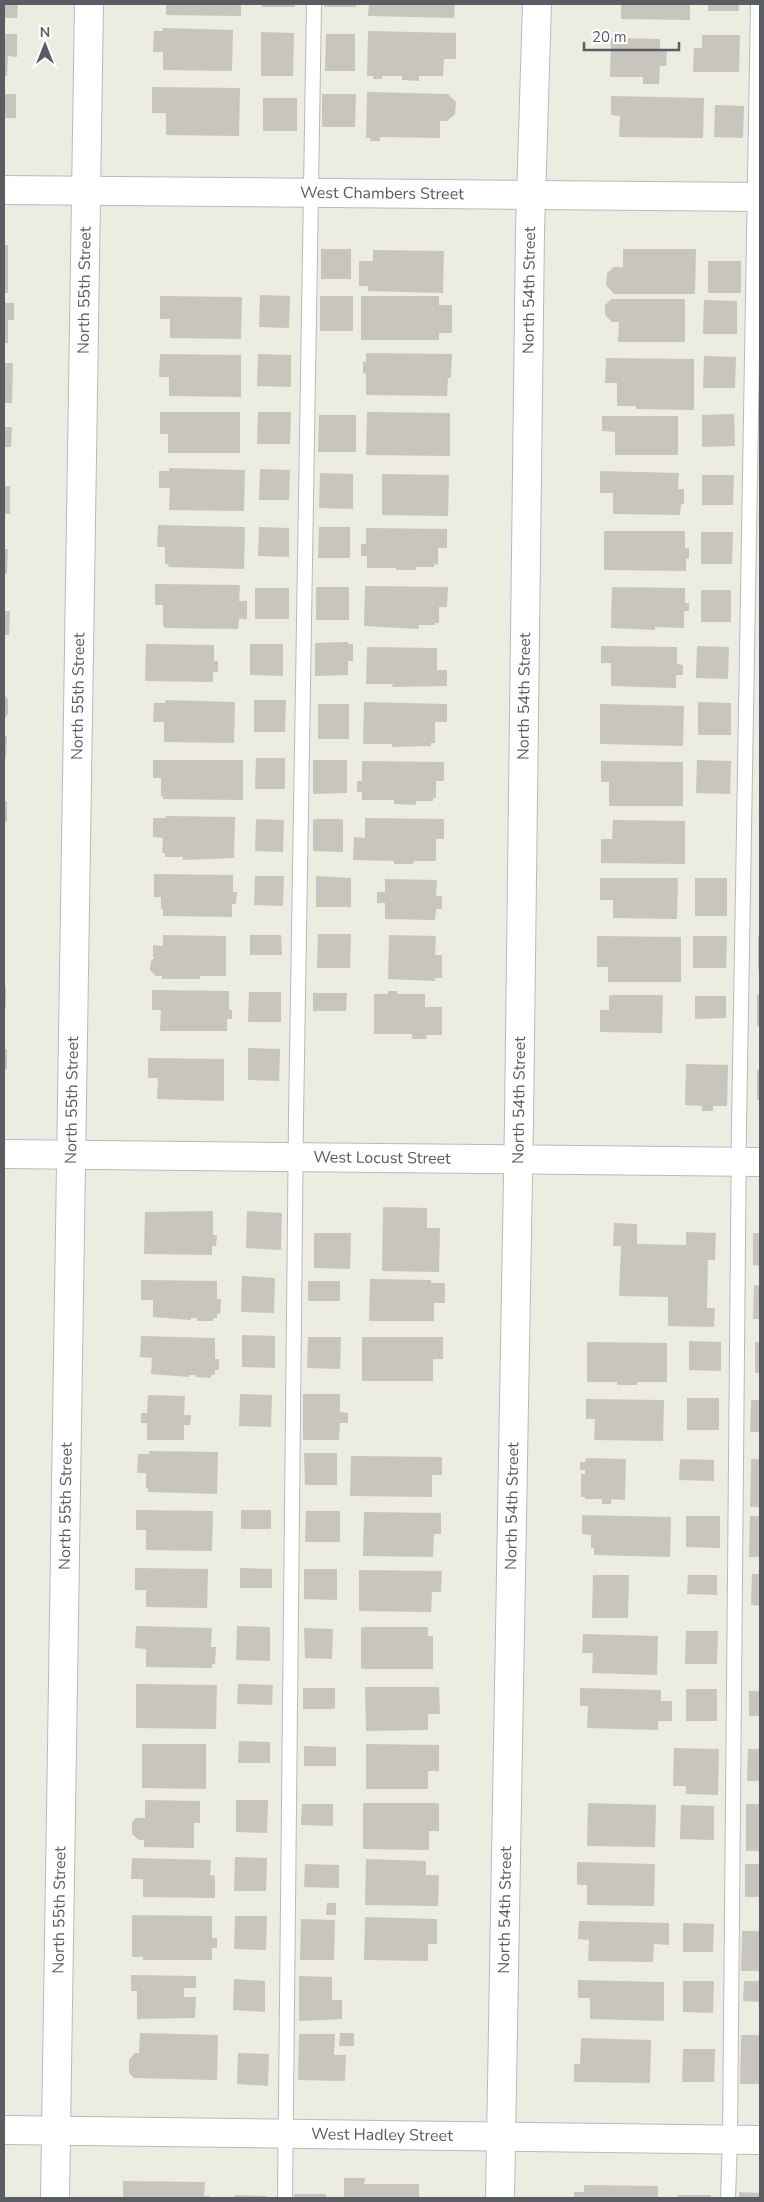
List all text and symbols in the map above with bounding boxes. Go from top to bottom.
north arrow [20,20,70,70]
scale bar [584,20,679,52]
text: N [40,23,50,42]
text: 20 m [592,27,627,47]
street label: West Chambers Street [300,182,464,205]
street label: North 55th Street [73,226,97,354]
street label: North 54th Street [517,226,541,354]
street label: North 55th Street [66,632,90,760]
street label: North 54th Street [512,632,536,760]
street label: North 55th Street [60,1036,84,1164]
street label: North 54th Street [507,1036,531,1164]
street label: West Locust Street [313,1146,451,1170]
street label: North 55th Street [54,1442,78,1570]
street label: North 54th Street [500,1442,524,1570]
street label: North 55th Street [47,1846,71,1974]
street label: North 54th Street [493,1846,517,1974]
street label: West Hadley Street [311,2123,453,2147]

